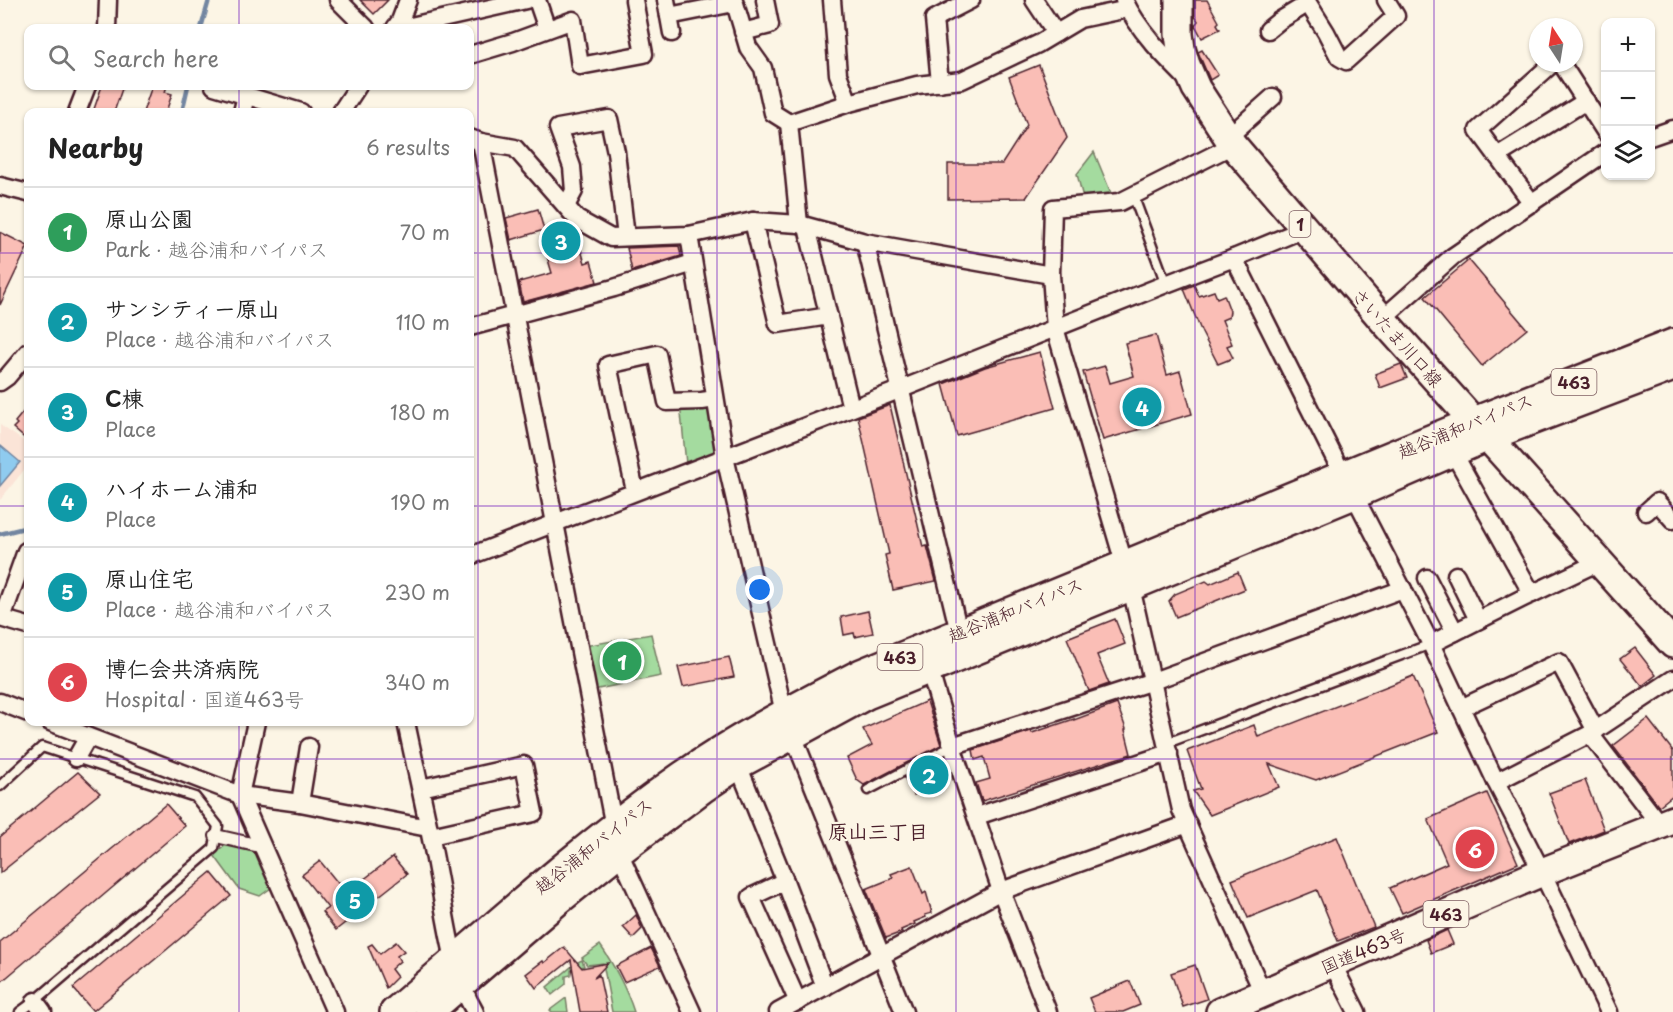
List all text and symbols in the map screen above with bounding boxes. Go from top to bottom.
north arrow [1529,18,1583,72]
map controls [1601,18,1655,180]
button: + [1601,18,1655,72]
search box [24,24,474,90]
icon: search [45,41,78,74]
text: Search here [93,41,219,74]
button: − [1601,72,1655,126]
button: layers [1601,126,1655,180]
text: Nearby [48,128,143,167]
text: 6 results [366,132,450,162]
text: 原山公園 [105,201,193,234]
road number: 1 [1290,211,1310,237]
text: 1 [63,217,72,247]
text: 70 m [400,217,450,247]
pin: 3 [542,218,580,264]
text: Park · 越谷浦和バイパス [105,234,328,264]
street label: さいたま川口線 [1346,281,1450,393]
text: サンシティー原山 [105,291,280,324]
text: 2 [60,307,75,337]
text: 110 m [396,307,450,337]
text: Place · 越谷浦和バイパス [105,324,334,354]
road number: 463 [1552,369,1596,395]
text: C棟 [105,381,144,414]
pin: 4 [1122,384,1162,430]
street label: 越谷浦和バイパス [1393,386,1537,464]
text: 3 [61,397,74,427]
text: 180 m [390,397,450,427]
text: Place [105,414,156,444]
text: ハイホーム浦和 [105,471,258,504]
text: 4 [61,487,74,517]
text: 190 m [391,487,450,517]
text: Place [105,504,156,534]
text: 原山住宅 [105,561,193,594]
street label: 越谷浦和バイパス [943,570,1087,648]
your location [745,575,774,604]
text: 5 [61,577,74,607]
text: 230 m [385,577,450,607]
text: Place · 越谷浦和バイパス [105,594,334,624]
pin: 1 [602,638,642,684]
road number: 463 [878,644,922,670]
text: 博仁会共済病院 [105,651,259,684]
text: 6 [60,667,75,697]
text: 340 m [385,667,450,697]
text: Hospital · 国道463号 [105,684,304,714]
pin: 2 [910,752,948,798]
street label: 越谷浦和バイパス [528,790,658,900]
district label: 原山三丁目 [828,816,928,846]
pin: 6 [1456,826,1494,872]
pin: 5 [336,878,374,922]
road number: 463 [1424,901,1468,927]
street label: 国道463号 [1316,920,1410,980]

